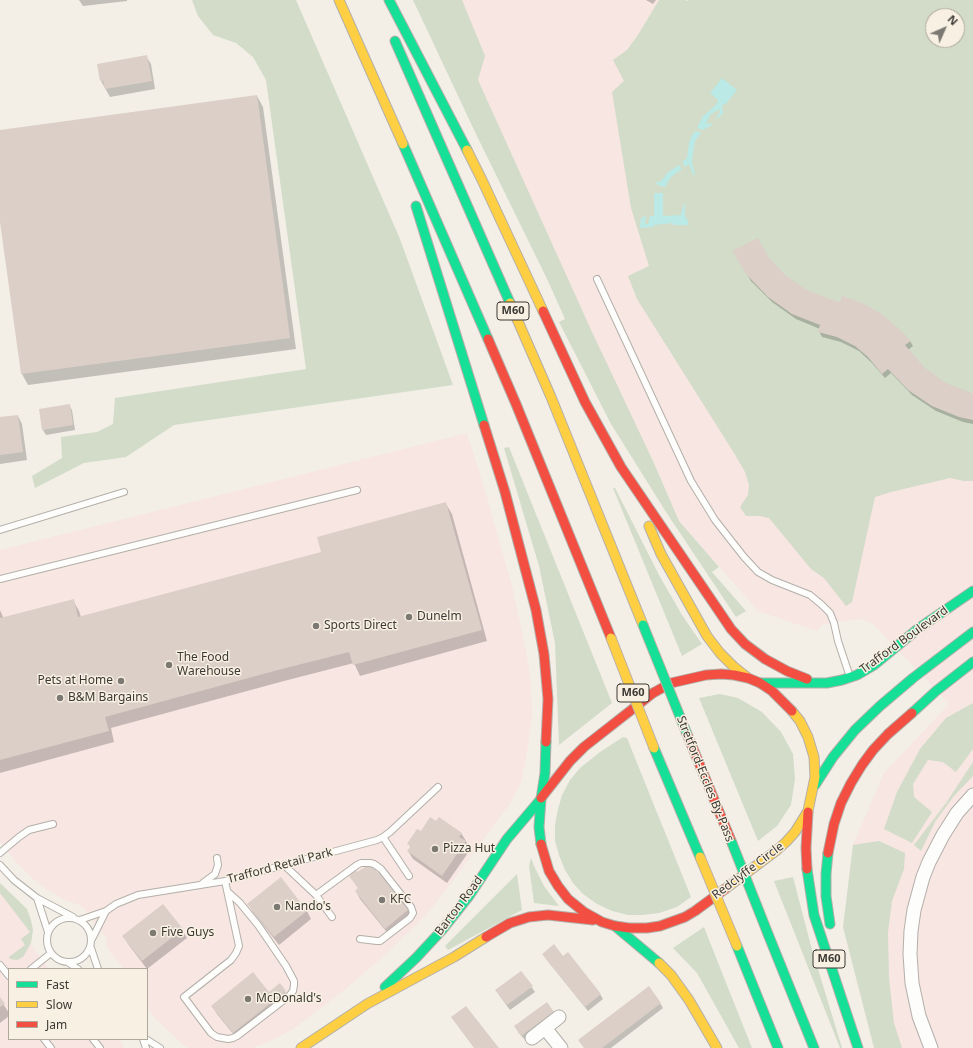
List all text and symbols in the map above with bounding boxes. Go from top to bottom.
north arrow [925,8,965,48]
text: N [945,11,962,28]
road number: M60 [497,302,529,320]
street label: Trafford Boulevard [857,603,951,677]
place label: Dunelm [417,610,462,624]
marker: Dunelm [404,612,414,622]
place label: Sports Direct [324,619,397,633]
marker: Sports Direct [311,621,321,631]
place label: The Food Warehouse [177,651,241,679]
marker: The Food Warehouse [164,660,174,670]
place label: Pets at Home [37,674,113,688]
marker: Pets at Home [116,676,126,686]
road number: M60 [617,684,649,702]
place label: B&M Bargains [68,691,148,705]
marker: B&M Bargains [55,693,65,703]
street label: Stretford-Eccles By-Pass [673,714,737,844]
street label: Redclyffe Circle [709,839,787,903]
place label: Pizza Hut [443,842,495,856]
marker: Pizza Hut [430,844,440,854]
street label: Trafford Retail Park [226,845,334,887]
street label: Barton Road [432,874,486,938]
place label: KFC [390,893,411,907]
marker: KFC [377,895,387,905]
place label: Nando's [285,900,331,914]
marker: Nando's [272,902,282,912]
place label: Five Guys [161,926,214,940]
marker: Five Guys [148,928,158,938]
road number: M60 [813,950,845,968]
legend [8,968,148,1040]
text: Fast [46,976,69,993]
place label: McDonald's [256,992,321,1006]
marker: McDonald's [243,994,253,1004]
text: Slow [46,996,72,1013]
text: Jam [46,1016,67,1033]

